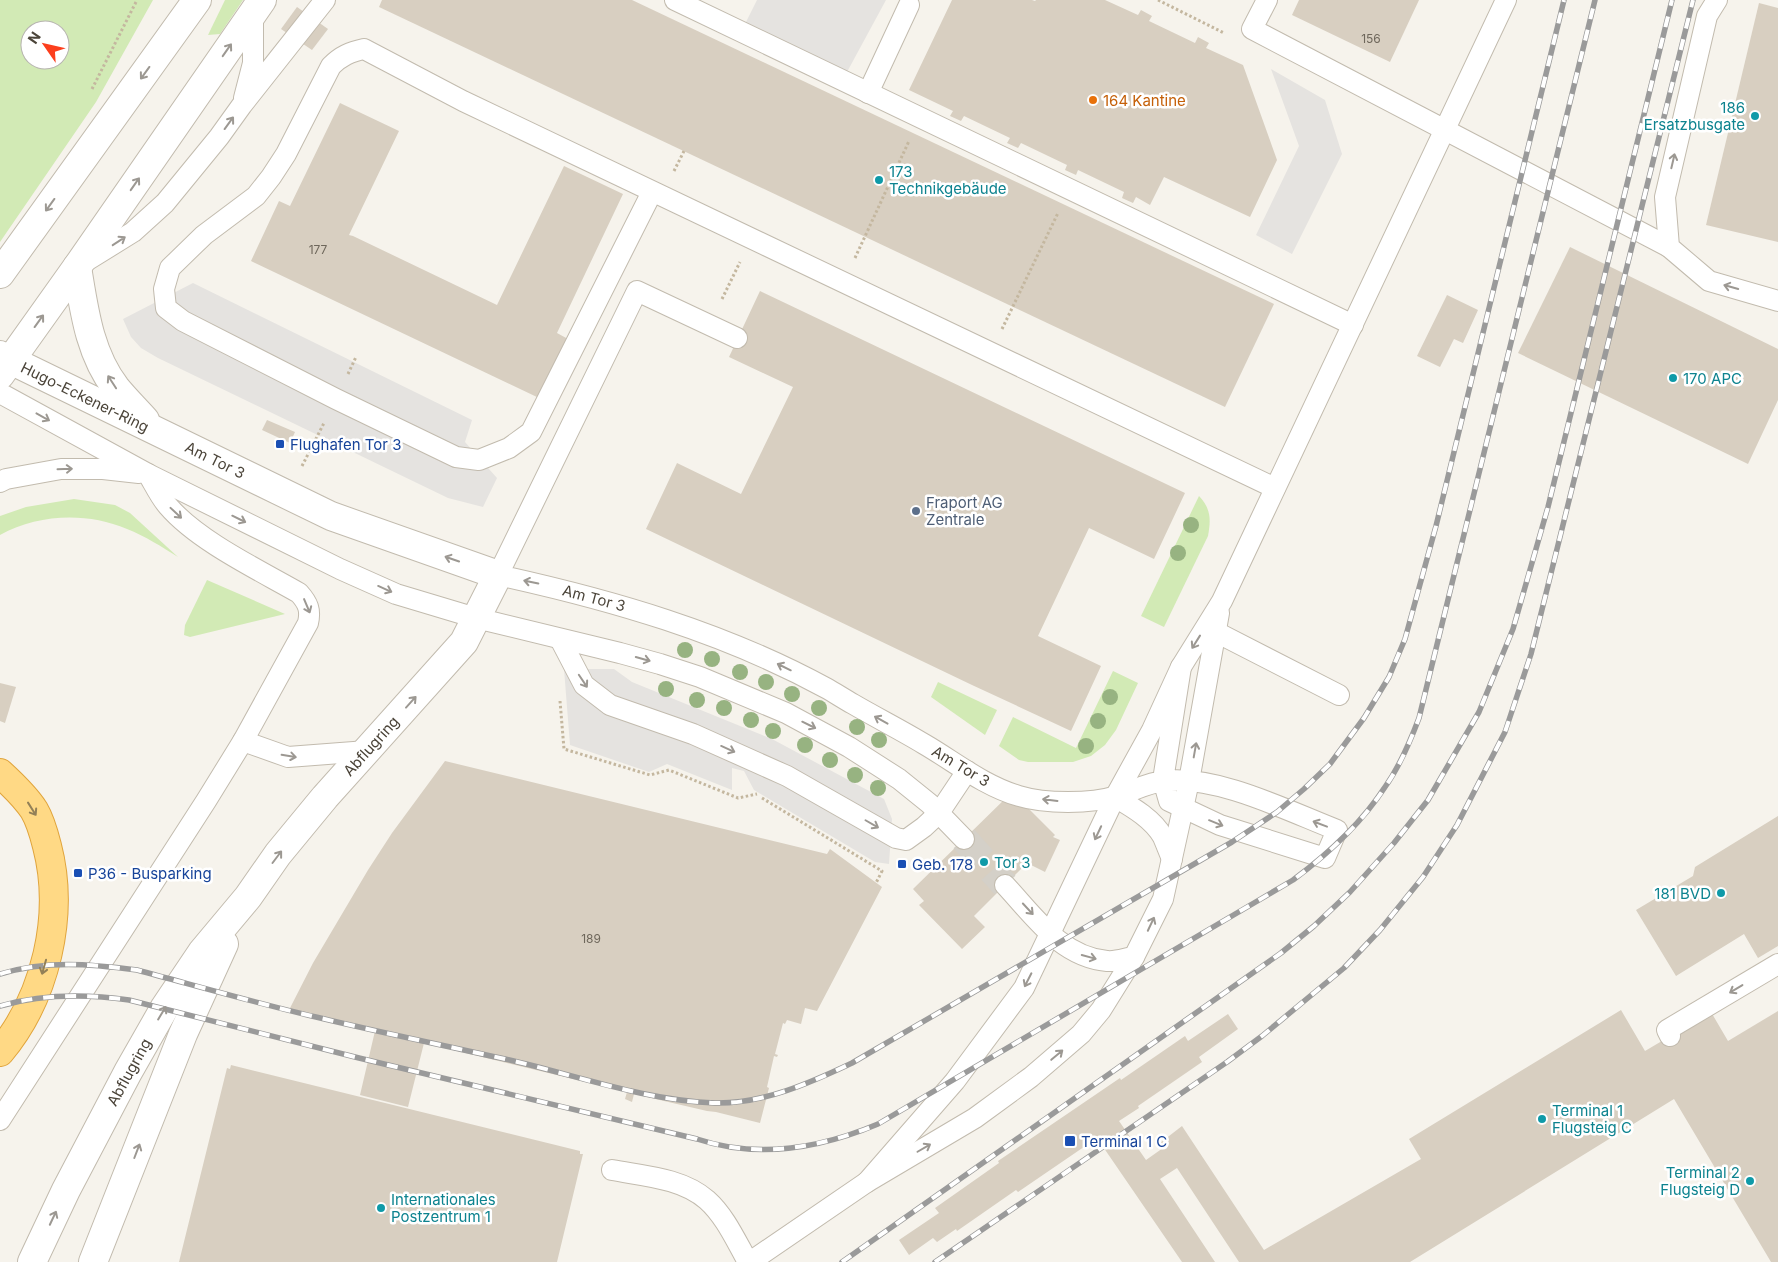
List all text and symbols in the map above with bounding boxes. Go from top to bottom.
north arrow [20,20,70,70]
text: N [24,28,44,47]
house number: 156 [1361,31,1381,46]
one-way arrow [222,43,232,57]
one-way arrow [140,66,150,80]
place label: 164 Kantine [1103,91,1186,110]
marker: 164 Kantine [1087,94,1099,106]
place label: 186 Ersatzbusgate [1644,98,1745,134]
marker: 186 Ersatzbusgate [1749,110,1761,122]
one-way arrow [224,116,234,130]
one-way arrow [1669,154,1678,170]
place label: 173 Technikgebäude [889,162,1007,198]
marker: 173 Technikgebäude [873,174,885,186]
one-way arrow [130,177,140,191]
one-way arrow [45,198,55,212]
one-way arrow [111,236,125,246]
house number: 177 [309,242,328,257]
one-way arrow [1724,282,1740,292]
one-way arrow [33,315,44,328]
street label: Hugo-Eckener-Ring [18,358,152,436]
place label: 170 APC [1683,369,1742,388]
marker: 170 APC [1667,372,1679,384]
one-way arrow [107,375,117,389]
one-way arrow [35,413,50,422]
place label: Flughafen Tor 3 [290,435,401,454]
street label: Am Tor 3 [182,437,248,483]
marker: Flughafen Tor 3 [274,438,286,450]
one-way arrow [56,464,72,474]
place label: Fraport AG Zentrale [926,493,1003,529]
marker: Fraport AG Zentrale [910,505,922,517]
one-way arrow [169,507,182,519]
one-way arrow [231,514,246,524]
one-way arrow [445,554,460,563]
one-way arrow [524,577,540,587]
street label: Am Tor 3 [560,580,628,616]
one-way arrow [377,584,392,594]
one-way arrow [302,598,312,613]
one-way arrow [1190,635,1200,649]
one-way arrow [634,655,650,665]
one-way arrow [777,662,792,672]
one-way arrow [578,674,588,688]
one-way arrow [405,695,417,708]
street label: Abflugring [339,712,403,780]
one-way arrow [874,715,889,725]
one-way arrow [801,720,816,730]
street label: Am Tor 3 [929,741,993,791]
one-way arrow [1190,743,1200,759]
one-way arrow [720,745,735,755]
one-way arrow [281,751,297,761]
one-way arrow [1043,795,1059,805]
one-way arrow [28,802,38,816]
one-way arrow [864,819,879,829]
one-way arrow [1208,819,1224,828]
one-way arrow [1313,819,1329,828]
one-way arrow [1092,826,1102,841]
one-way arrow [271,851,282,864]
place label: Tor 3 [994,853,1031,872]
place label: Geb. 178 [912,855,973,874]
marker: Tor 3 [978,856,990,868]
marker: Geb. 178 [896,858,908,870]
place label: P36 - Busparking [88,864,212,883]
marker: P36 - Busparking [72,867,84,879]
place label: 181 BVD [1654,884,1711,903]
marker: 181 BVD [1715,887,1727,899]
one-way arrow [1022,903,1034,916]
one-way arrow [1147,917,1156,932]
house number: 189 [581,931,601,946]
one-way arrow [1081,952,1097,962]
one-way arrow [38,959,48,975]
one-way arrow [1023,972,1032,987]
one-way arrow [1730,984,1744,994]
one-way arrow [158,1006,168,1020]
street label: Abflugring [103,1035,155,1109]
one-way arrow [1050,1049,1063,1060]
place label: Terminal 1 Flugsteig C [1552,1101,1632,1137]
marker: Terminal 1 Flugsteig C [1536,1113,1548,1125]
place label: Terminal 1 C [1081,1132,1167,1151]
marker: Terminal 1 C [1063,1134,1077,1148]
one-way arrow [917,1143,931,1153]
one-way arrow [132,1144,142,1159]
place label: Terminal 2 Flugsteig D [1660,1163,1740,1199]
marker: Terminal 2 Flugsteig D [1744,1175,1756,1187]
place label: Internationales Postzentrum 1 [391,1190,496,1226]
marker: Internationales Postzentrum 1 [375,1202,387,1214]
one-way arrow [49,1211,58,1226]

